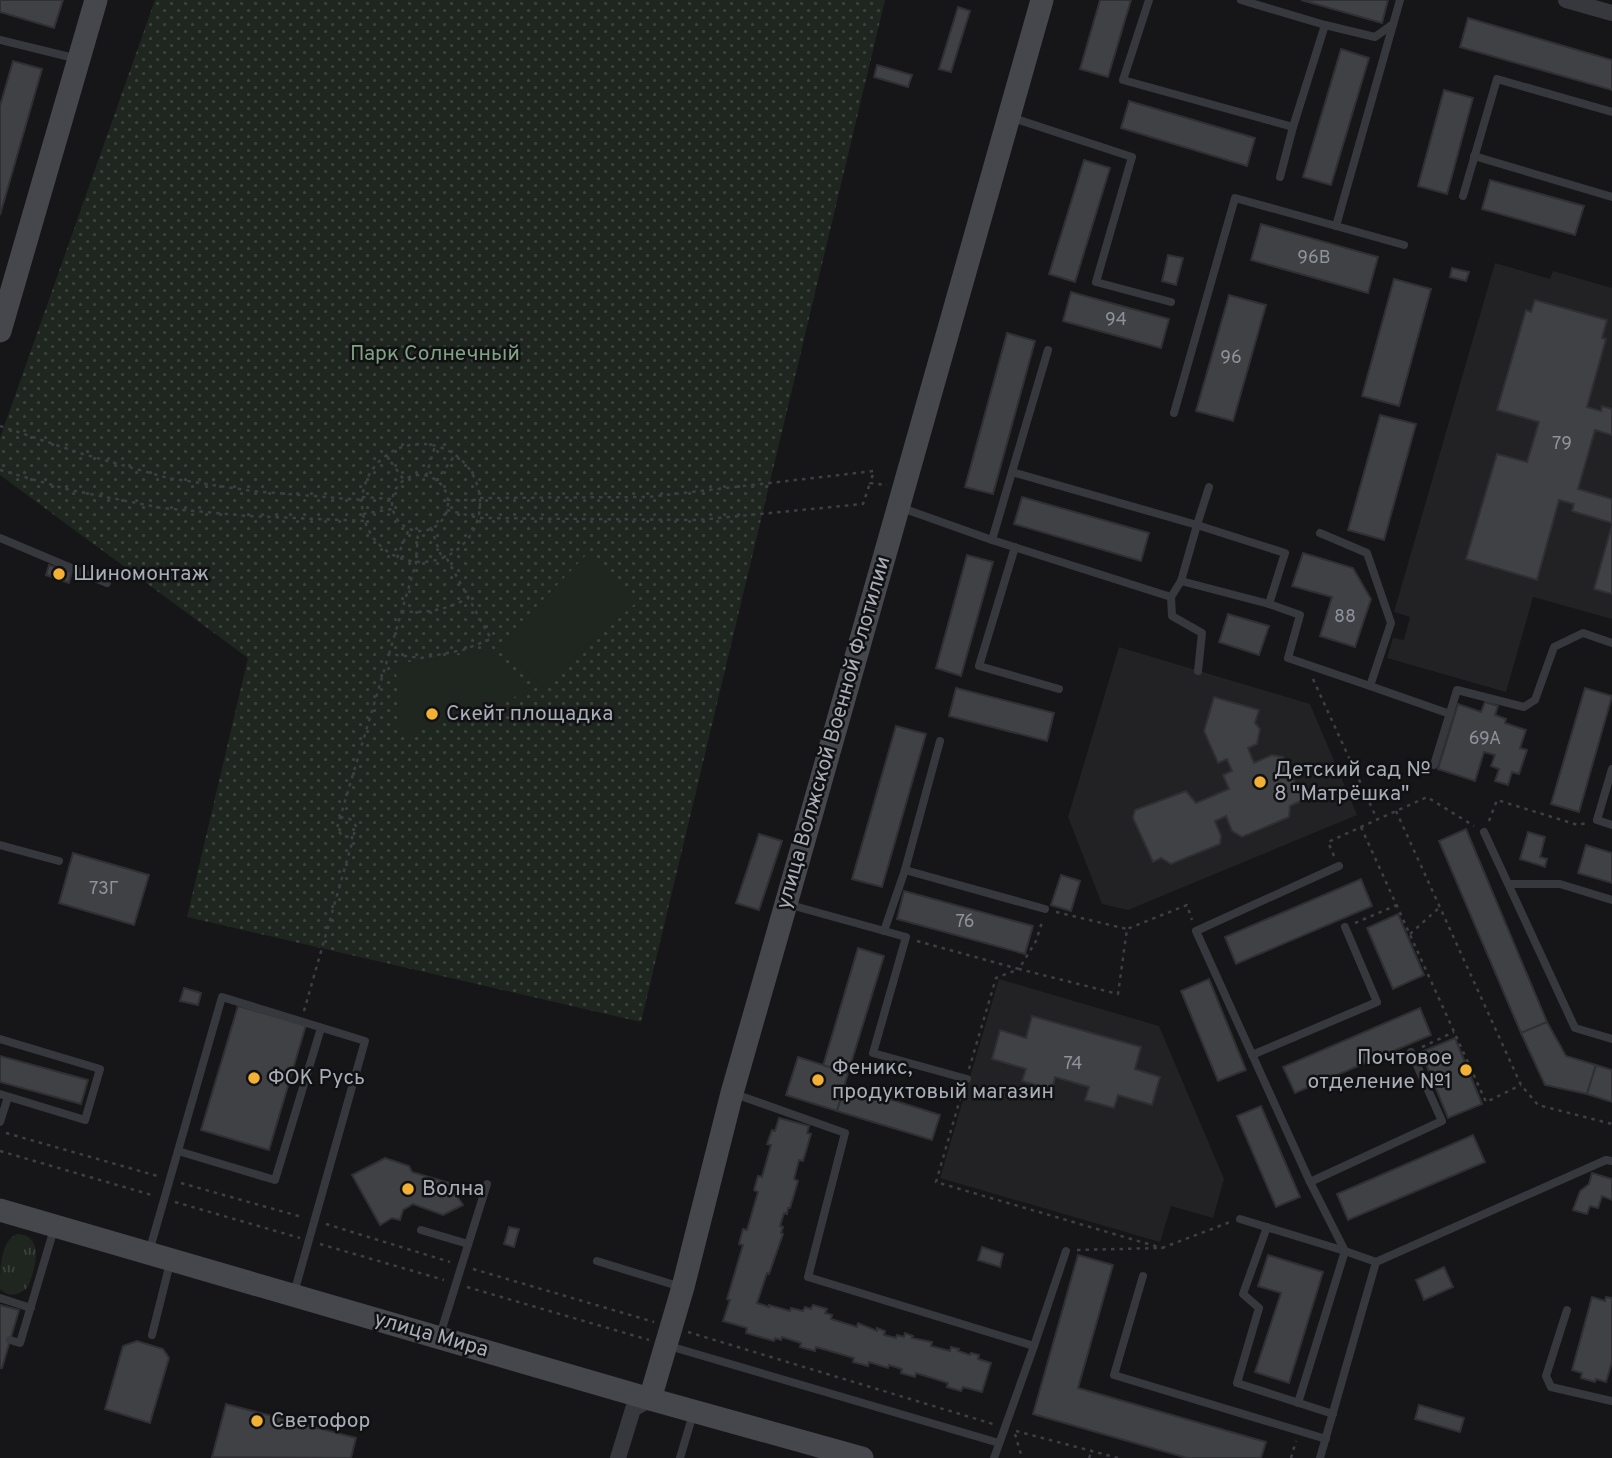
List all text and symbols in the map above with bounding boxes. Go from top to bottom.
house number: 96В [1297,247,1331,270]
house number: 94 [1105,309,1127,332]
park label: Парк Солнечный [350,341,520,368]
house number: 96 [1220,347,1242,370]
house number: 79 [1552,433,1572,456]
street label: улица Волжской Военной Флотилии [771,553,897,913]
place label: Шиномонтаж [73,561,209,588]
marker: Шиномонтаж [51,566,67,582]
house number: 88 [1334,606,1356,629]
place label: Скейт площадка [446,701,613,728]
marker: Скейт площадка [424,706,440,722]
house number: 69А [1469,728,1501,751]
place label: Детский сад № 8 "Матрёшка" [1274,757,1431,808]
marker: Детский сад № 8 "Матрёшка" [1252,774,1268,790]
house number: 73Г [89,878,119,901]
house number: 76 [955,911,975,934]
place label: Почтовое отделение №1 [1308,1045,1452,1096]
house number: 74 [1064,1053,1082,1076]
place label: Феникс, продуктовый магазин [832,1055,1054,1106]
marker: Почтовое отделение №1 [1458,1062,1474,1078]
place label: ФОК Русь [268,1065,365,1092]
marker: ФОК Русь [246,1070,262,1086]
marker: Феникс, продуктовый магазин [810,1072,826,1088]
place label: Волна [422,1176,484,1203]
marker: Волна [400,1181,416,1197]
street label: улица Мира [371,1306,491,1364]
place label: Светофор [271,1408,370,1435]
marker: Светофор [249,1413,265,1429]

